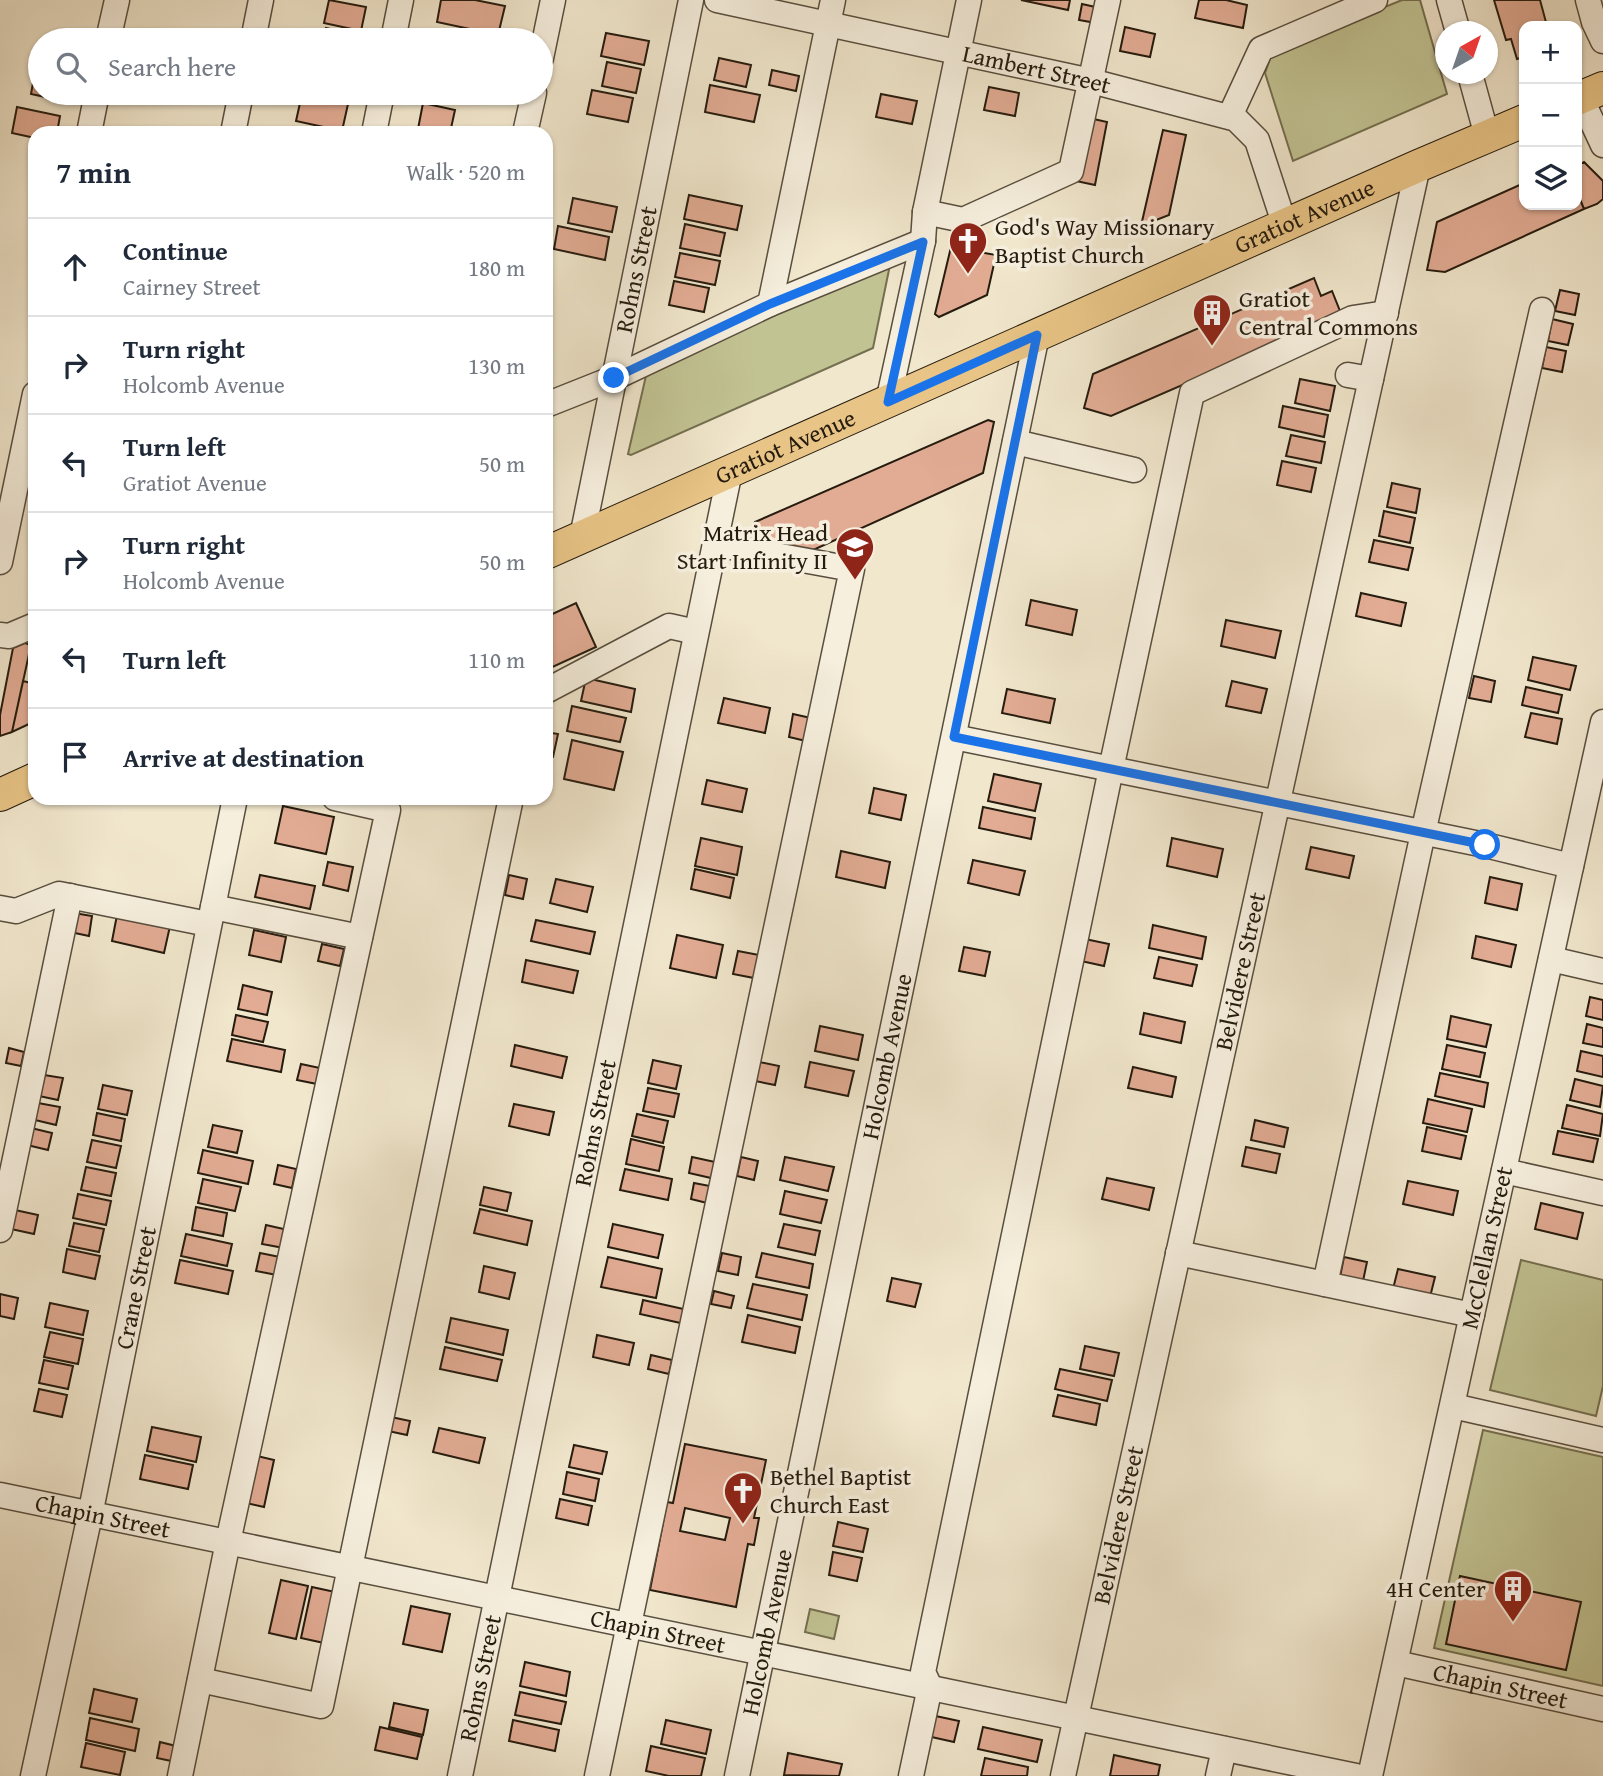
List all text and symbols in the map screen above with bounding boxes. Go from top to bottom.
north arrow [1435,21,1498,84]
map controls [1519,21,1582,210]
button: + [1519,21,1582,84]
search box [28,28,553,105]
street label: Lambert Street [959,36,1115,103]
text: Search here [108,47,236,86]
icon: search [52,48,90,86]
button: − [1519,84,1582,147]
button: layers [1519,147,1582,210]
text: 7 min [56,150,131,194]
text: Walk · 520 m [406,155,525,188]
street label: Gratiot Avenue [1229,169,1380,262]
street label: Rohns Street [606,202,666,336]
place label: God's Way Missionary Baptist Church [995,209,1214,272]
church icon: God's Way Missionary Baptist Church [947,220,989,275]
text: Continue [123,231,228,270]
icon: ahead [56,248,94,286]
text: 180 m [468,251,525,284]
text: Cairney Street [123,270,261,303]
place label: Gratiot Central Commons [1239,281,1418,344]
building icon: Gratiot Central Commons [1191,292,1233,347]
text: Turn right [123,329,245,368]
icon: right [56,346,94,384]
text: 130 m [468,349,525,382]
route end [598,362,629,393]
text: Holcomb Avenue [123,368,285,401]
street label: Gratiot Avenue [710,400,861,493]
text: Turn left [123,427,226,466]
icon: left [56,444,94,482]
text: 50 m [479,447,525,480]
text: Gratiot Avenue [123,466,267,499]
place label: Matrix Head Start Infinity II [677,515,828,578]
text: Turn right [123,525,245,564]
school or university icon: Matrix Head Start Infinity II [834,526,876,581]
icon: right [56,542,94,580]
text: 50 m [479,545,525,578]
text: Holcomb Avenue [123,564,285,597]
icon: left [56,640,94,678]
text: Turn left [123,640,226,679]
text: 110 m [468,643,525,676]
icon: arrive [56,738,94,776]
text: Arrive at destination [123,738,364,777]
route start [1469,829,1500,860]
street label: Belvidere Street [1205,888,1275,1054]
street label: Holcomb Avenue [852,970,921,1143]
street label: Rohns Street [564,1056,625,1189]
street label: McClellan Street [1451,1162,1521,1332]
street label: Crane Street [106,1222,165,1352]
street label: Belvidere Street [1083,1442,1152,1607]
place label: Bethel Baptist Church East [770,1459,912,1522]
church icon: Bethel Baptist Church East [722,1470,764,1525]
street label: Chapin Street [32,1485,174,1547]
street label: Holcomb Avenue [732,1546,801,1718]
building icon: 4H Center [1492,1568,1534,1623]
place label: 4H Center [1386,1571,1486,1606]
street label: Chapin Street [587,1600,729,1662]
street label: Rohns Street [450,1611,510,1744]
street label: Chapin Street [1430,1654,1572,1718]

